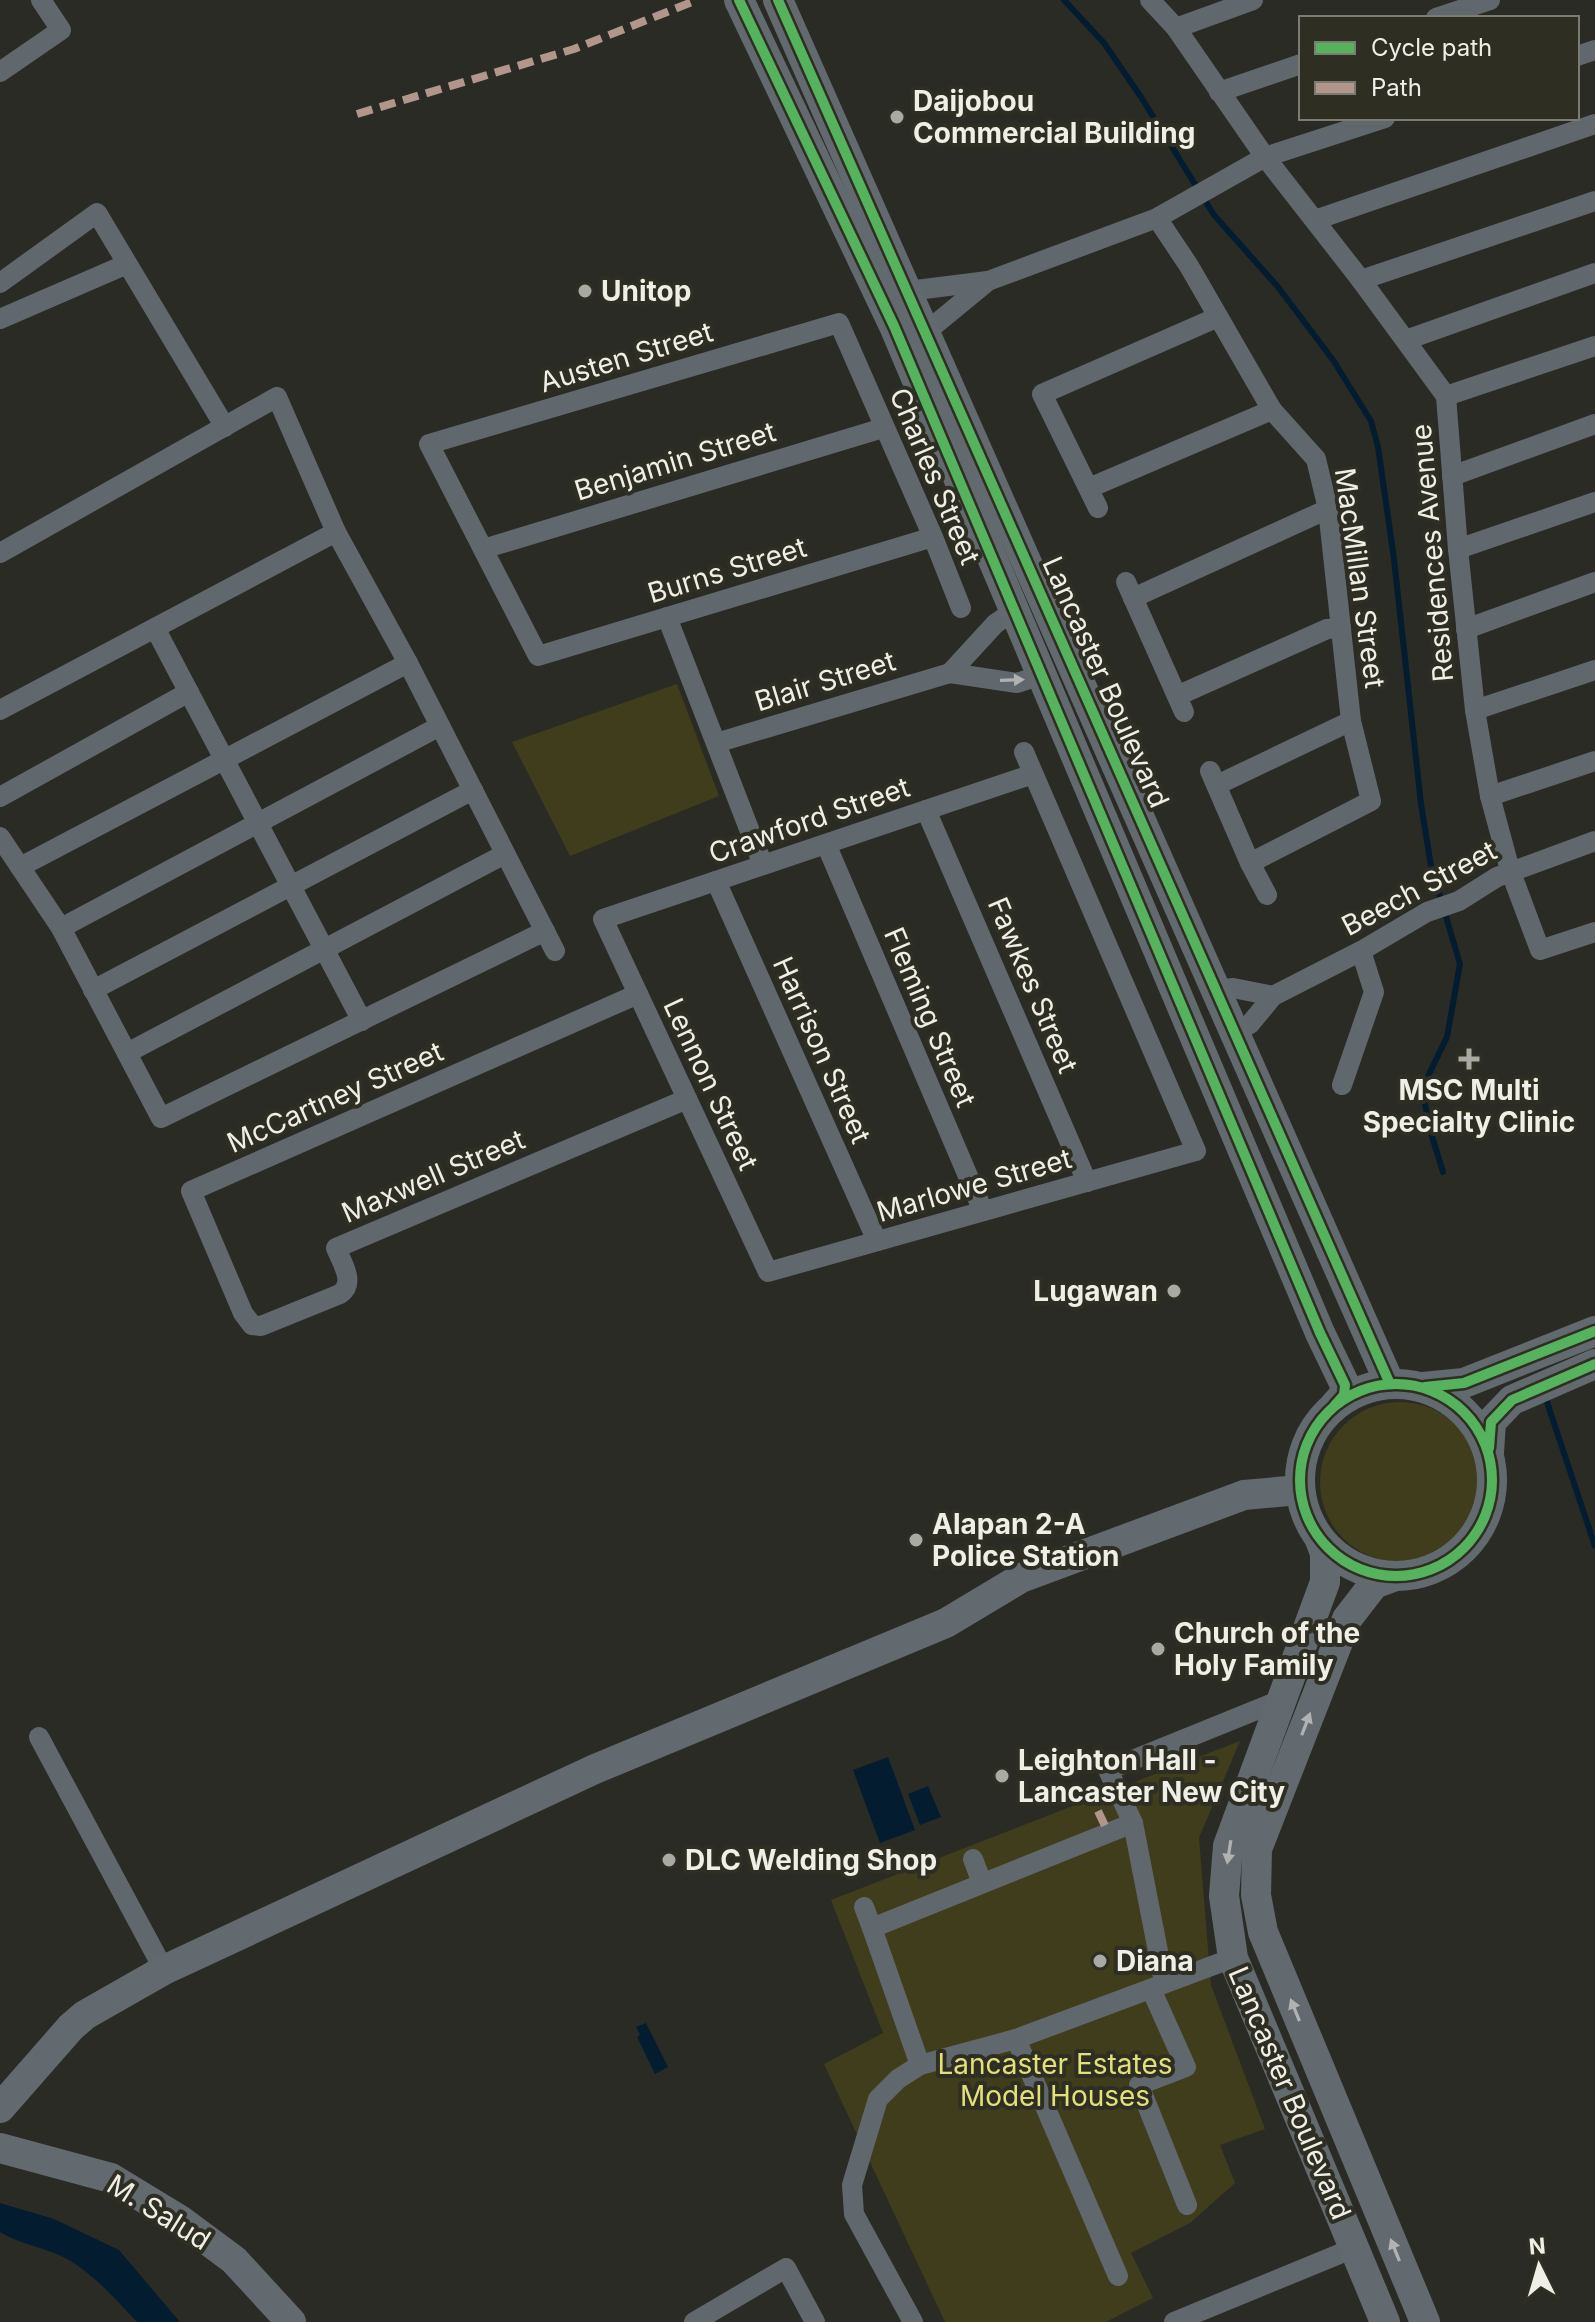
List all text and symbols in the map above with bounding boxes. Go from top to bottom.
legend [1299,16,1579,120]
text: Cycle path [1371,33,1492,62]
text: Path [1371,73,1422,102]
place label: Daijobou Commercial Building [913,84,1195,150]
marker: Daijobou Commercial Building [888,108,906,126]
place label: Unitop [601,274,691,308]
marker: Unitop [576,282,594,300]
street label: Austen Street [535,315,717,399]
street label: Charles Street [883,383,987,569]
street label: Benjamin Street [570,414,780,508]
street label: Residences Avenue [1404,423,1460,683]
street label: MacMillan Street [1328,466,1392,690]
street label: Burns Street [644,530,810,610]
street label: Lancaster Boulevard [1035,551,1177,813]
street label: Blair Street [751,644,899,718]
one-way arrow [1000,674,1025,687]
street label: Crawford Street [704,770,914,870]
street label: Beech Street [1336,833,1502,943]
street label: Fawkes Street [981,892,1085,1078]
street label: Fleming Street [877,922,983,1112]
street label: Harrison Street [766,952,878,1148]
street label: Lennon Street [656,993,766,1175]
street label: McCartney Street [222,1034,448,1160]
marker: MSC Multi Specialty Clinic [1458,1048,1480,1070]
place label: MSC Multi Specialty Clinic [1363,1073,1575,1139]
street label: Maxwell Street [336,1122,530,1230]
street label: Marlowe Street [873,1141,1075,1229]
place label: Lugawan [1033,1274,1158,1308]
marker: Lugawan [1165,1282,1183,1300]
place label: Alapan 2-A Police Station [932,1507,1119,1573]
marker: Alapan 2-A Police Station [907,1531,925,1549]
place label: Church of the Holy Family [1174,1616,1360,1682]
marker: Church of the Holy Family [1149,1640,1167,1658]
one-way arrow [1300,1712,1313,1736]
place label: Leighton Hall - Lancaster New City [1018,1743,1285,1809]
marker: Leighton Hall - Lancaster New City [993,1767,1011,1785]
one-way arrow [1222,1840,1235,1865]
place label: DLC Welding Shop [685,1843,937,1877]
marker: DLC Welding Shop [660,1851,678,1869]
place label: Diana [1116,1944,1194,1978]
marker: Diana [1091,1952,1109,1970]
street label: Lancaster Boulevard [1221,1962,1359,2224]
one-way arrow [1289,1998,1302,2022]
park label: Lancaster Estates Model Houses [937,2047,1173,2113]
street label: M. Salud [101,2167,217,2257]
north arrow [1499,2226,1579,2306]
text: N [1528,2232,1547,2260]
one-way arrow [1388,2238,1401,2262]

